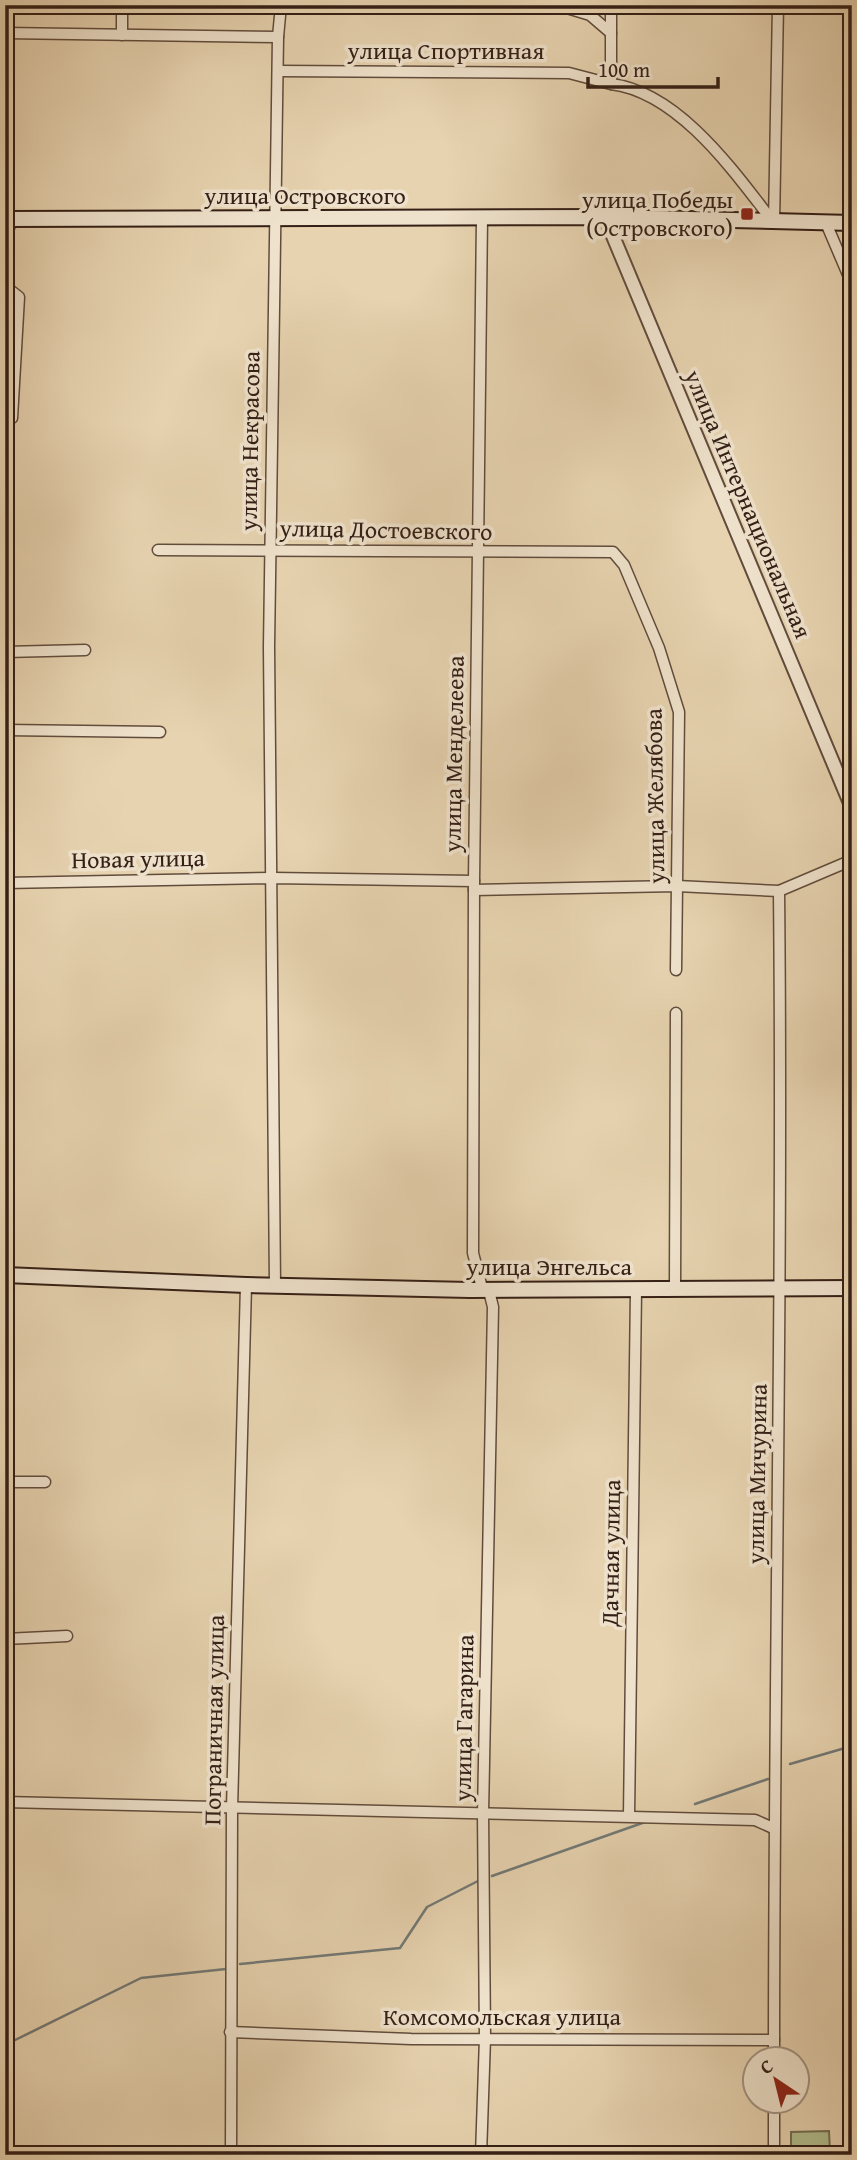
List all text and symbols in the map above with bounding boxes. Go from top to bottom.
street label: улица Спортивная [347,33,544,68]
scale bar [588,46,717,90]
text: 100 m [598,54,650,85]
street label: улица Островского [203,178,406,213]
place label: улица Победы (Островского) [581,182,733,245]
marker: улица Победы (Островского) [739,206,755,222]
street label: улица Некрасова [230,350,269,532]
street label: улица Интернациональная [676,363,821,644]
street label: улица Достоевского [278,510,493,549]
street label: улица Менделеева [434,654,473,854]
street label: улица Желябова [635,707,674,885]
street label: Новая улица [71,840,206,877]
street label: улица Энгельса [465,1249,632,1284]
street label: улица Мичурина [737,1383,776,1566]
street label: Дачная улица [592,1479,629,1628]
street label: Пограничная улица [194,1614,233,1826]
street label: улица Гагарина [445,1633,482,1803]
street label: Комсомольская улица [383,1999,621,2034]
north arrow [742,2044,812,2114]
text: С [754,2051,779,2081]

